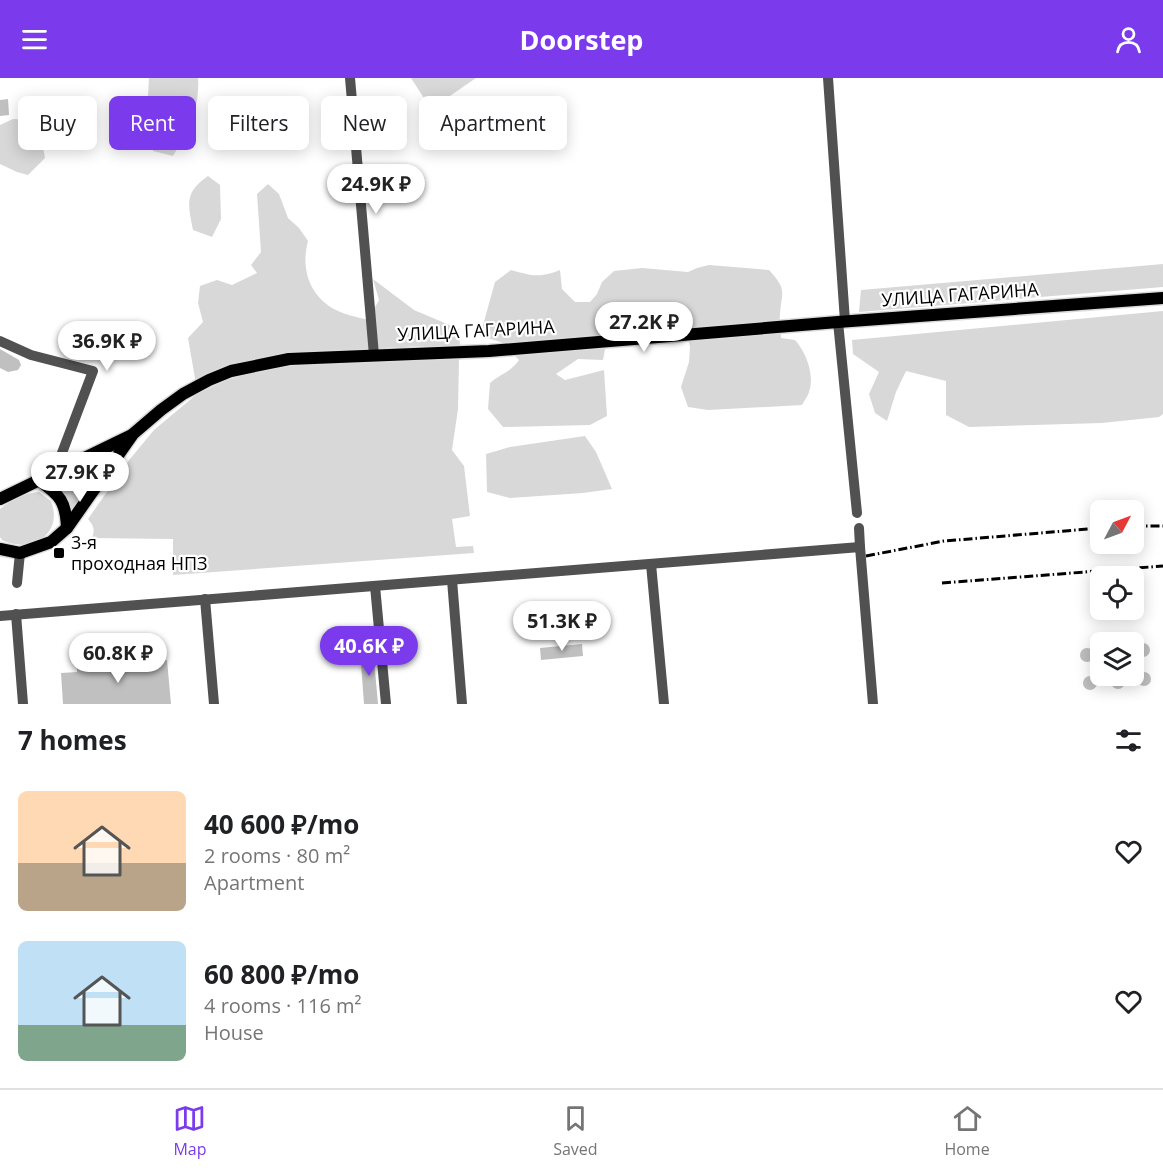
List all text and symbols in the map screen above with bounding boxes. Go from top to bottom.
text: Doorstep [520,21,643,58]
icon: menu [18,23,51,56]
icon: person [1112,23,1145,56]
chip: Buy [18,96,97,150]
chip: Rent [109,96,196,150]
chip: Filters [208,96,309,150]
chip: New [321,96,407,150]
chip: Apartment [419,96,567,150]
pin: 24.9K ₽ [321,164,431,215]
text: 24.9K ₽ [341,170,411,197]
street label: УЛИЦА ГАГАРИНА [881,276,1040,311]
pin: 27.2K ₽ [589,302,699,353]
text: 27.2K ₽ [609,308,679,335]
street label: УЛИЦА ГАГАРИНА [397,314,556,346]
pin: 36.9K ₽ [52,321,162,372]
text: 36.9K ₽ [72,327,142,354]
pin: 27.9K ₽ [25,452,135,503]
text: 27.9K ₽ [45,458,115,485]
north arrow [1090,500,1144,554]
map controls [1090,500,1144,686]
place label: 3-я проходная НПЗ [71,530,208,575]
marker: 3-я проходная НПЗ [52,546,66,560]
button: locate [1090,566,1144,620]
pin: 51.3K ₽ [507,601,617,652]
text: 51.3K ₽ [527,607,597,634]
pin: 40.6K ₽ [314,626,424,677]
text: 40.6K ₽ [334,632,404,659]
button: layers [1090,632,1144,686]
pin: 60.8K ₽ [63,633,173,684]
text: 60.8K ₽ [83,639,153,666]
text: 7 homes [18,722,127,758]
icon: filters [1112,724,1145,757]
text: 40 600 ₽/mo [204,806,359,842]
icon: home [66,815,138,887]
icon: heart [1112,835,1145,868]
text: 2 rooms · 80 m² [204,842,350,869]
text: Apartment [204,869,304,896]
text: 60 800 ₽/mo [204,956,359,992]
icon: home [66,965,138,1037]
icon: heart [1112,985,1145,1018]
text: 4 rooms · 116 m² [204,992,362,1019]
text: House [204,1019,264,1046]
tab: Map [173,1102,206,1160]
tab: Saved [553,1102,598,1160]
tab: Home [944,1102,990,1160]

